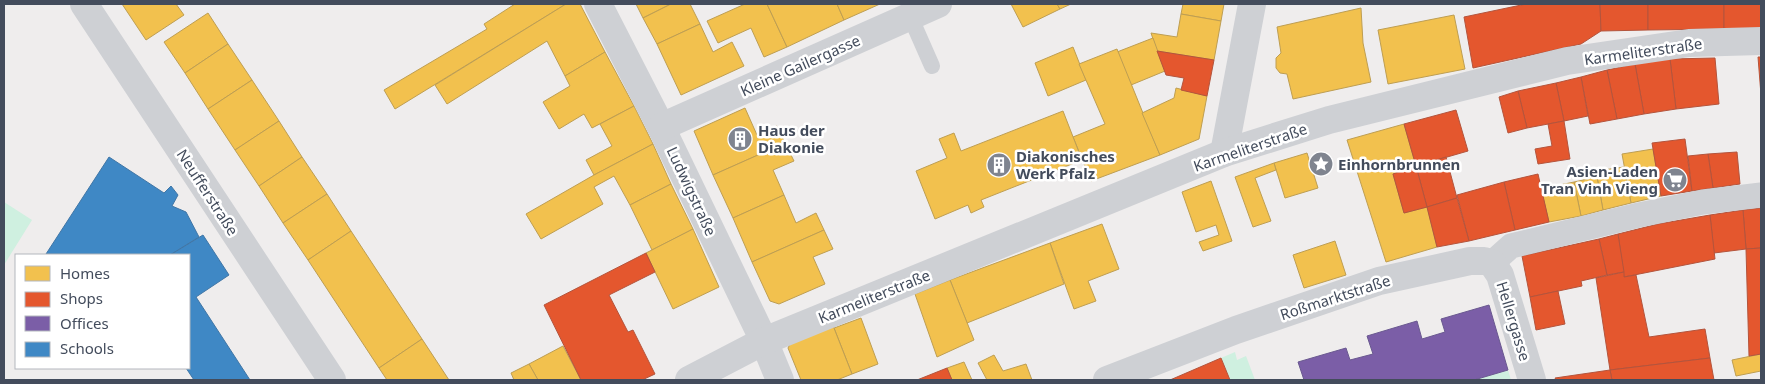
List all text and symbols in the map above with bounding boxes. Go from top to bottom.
street label: Kleine Gailergasse [737,30,863,100]
street label: Karmeliterstraße [1583,33,1703,69]
street label: Karmeliterstraße [1190,118,1310,176]
place label: Haus der Diakonie [758,120,825,157]
building icon: Haus der Diakonie [727,126,753,152]
street label: Ludwigstraße [663,143,721,239]
street label: Neufferstraße [173,145,243,239]
place label: Diakonisches Werk Pfalz [1016,146,1115,183]
place icon: Einhornbrunnen [1308,151,1334,177]
building icon: Diakonisches Werk Pfalz [986,152,1012,178]
place label: Einhornbrunnen [1338,154,1460,174]
place label: Asien-Laden Tran Vinh Vieng [1541,161,1658,198]
supermarket icon: Asien-Laden Tran Vinh Vieng [1662,167,1688,193]
legend [15,254,190,369]
text: Homes [60,263,110,283]
street label: Karmeliterstraße [815,264,933,328]
street label: Roßmarktstraße [1277,270,1393,324]
street label: Hellergasse [1492,279,1536,363]
text: Shops [60,288,103,308]
text: Offices [60,313,109,333]
text: Schools [60,338,114,358]

